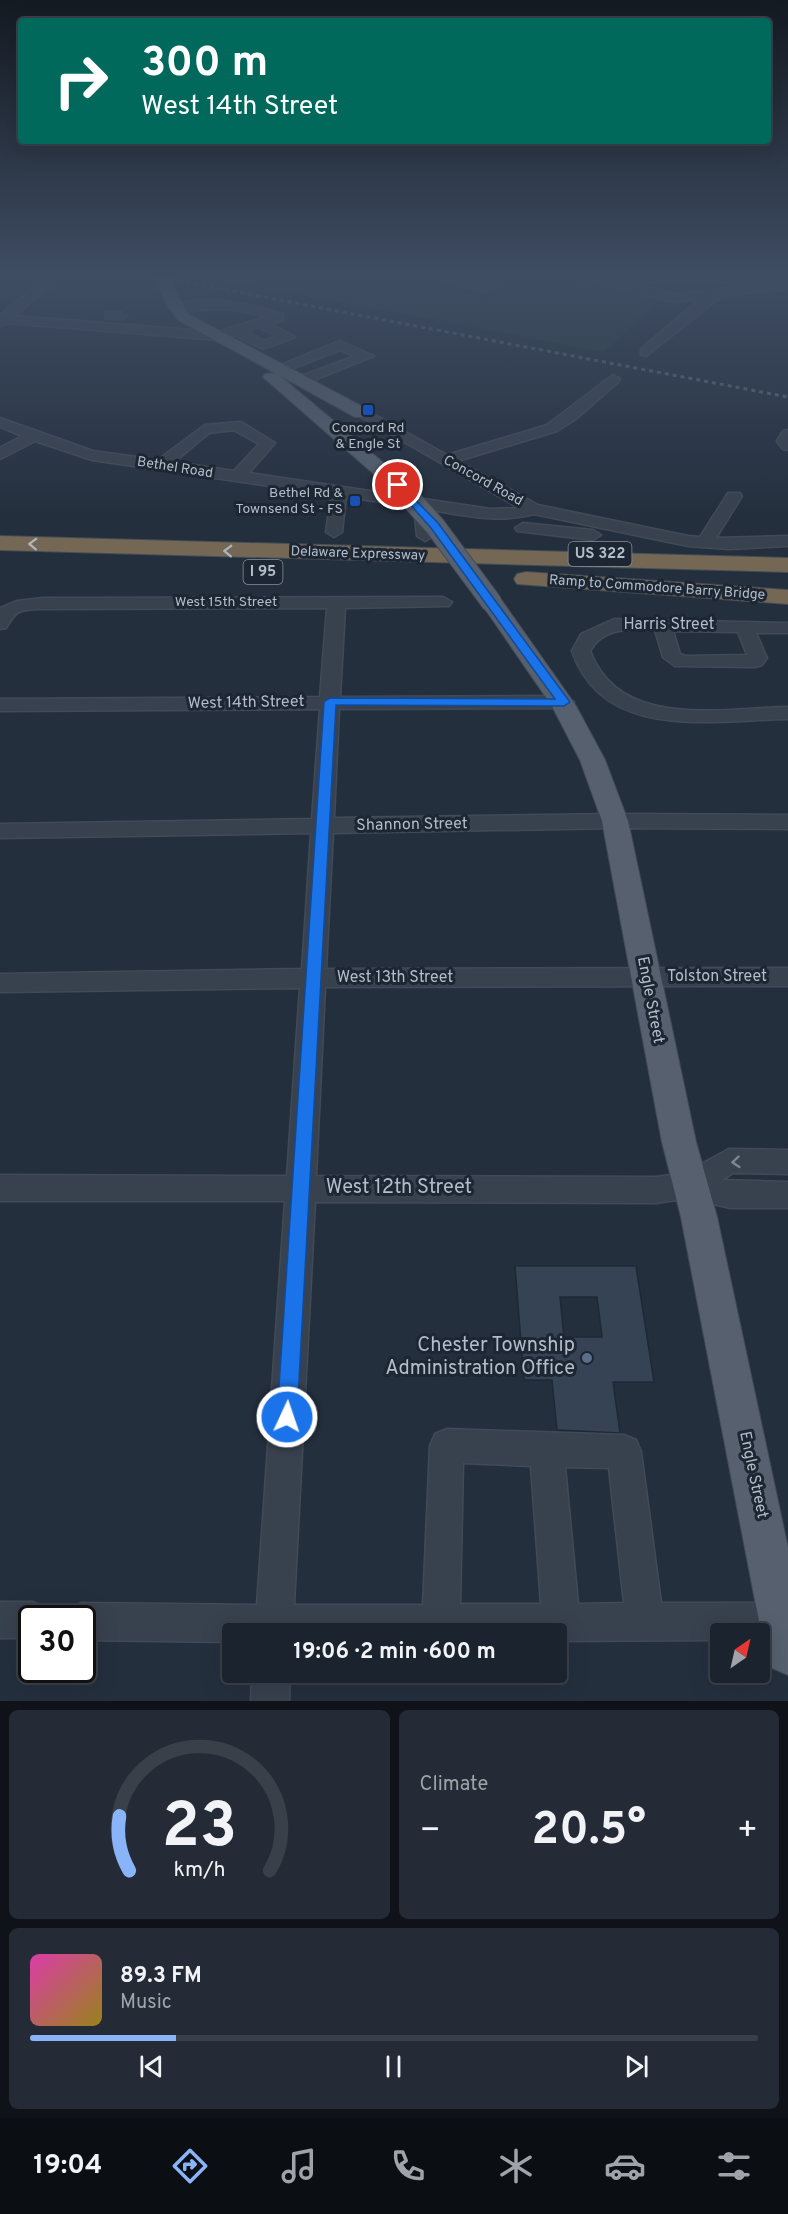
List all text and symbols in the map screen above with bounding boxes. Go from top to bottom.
text: 300 m [141,38,268,91]
icon: right [42,42,120,120]
text: West 14th Street [141,90,338,124]
marker: Concord Rd & Engle St [361,403,375,417]
place label: Concord Rd & Engle St [332,420,404,453]
street label: Concord Road [440,452,526,510]
street label: Bethel Road [136,454,214,482]
pin [372,459,423,510]
icon: arrive [381,468,414,501]
place label: Bethel Rd & Townsend St - FS [236,485,344,518]
marker: Bethel Rd & Townsend St - FS [348,494,362,508]
one-way arrow [29,538,38,551]
road number: US 322 [568,542,632,566]
street label: Delaware Expressway [290,543,426,565]
one-way arrow [224,544,233,557]
road number: I 95 [244,560,282,584]
street label: Ramp to Commodore Barry Bridge [548,572,766,604]
street label: West 15th Street [175,594,277,611]
street label: Harris Street [623,615,715,635]
street label: West 14th Street [187,692,305,714]
street label: Shannon Street [356,814,468,836]
street label: Engle Street [632,955,668,1045]
street label: Tolston Street [667,967,767,987]
street label: West 13th Street [337,968,453,988]
one-way arrow [731,1156,740,1169]
street label: West 12th Street [326,1175,472,1201]
place label: Chester Township Administration Office [385,1333,575,1382]
marker: Chester Township Administration Office [580,1351,594,1365]
position arrow [255,1385,319,1449]
street label: Engle Street [734,1430,772,1520]
speed limit sign: 30 [18,1605,96,1683]
north arrow [710,1623,770,1683]
map controls [710,1623,770,1683]
text: 19:06 · 2 min · 600 m [293,1639,496,1666]
text: Climate [420,1772,488,1798]
text: 23 [161,1790,237,1869]
text: 20.5° [532,1803,646,1860]
text: − [420,1811,441,1853]
text: + [737,1811,758,1853]
text: km/h [173,1858,225,1885]
text: 89.3 FM [120,1963,202,1990]
text: Music [120,1990,172,2016]
icon: previous [135,2050,168,2083]
icon: pause [377,2050,410,2083]
icon: next [620,2050,653,2083]
icon: directions [169,2145,211,2187]
icon: music [278,2145,320,2187]
icon: phone [387,2145,429,2187]
icon: climate [495,2145,537,2187]
icon: car [604,2145,646,2187]
icon: filters [713,2145,755,2187]
text: 19:04 [33,2149,102,2183]

